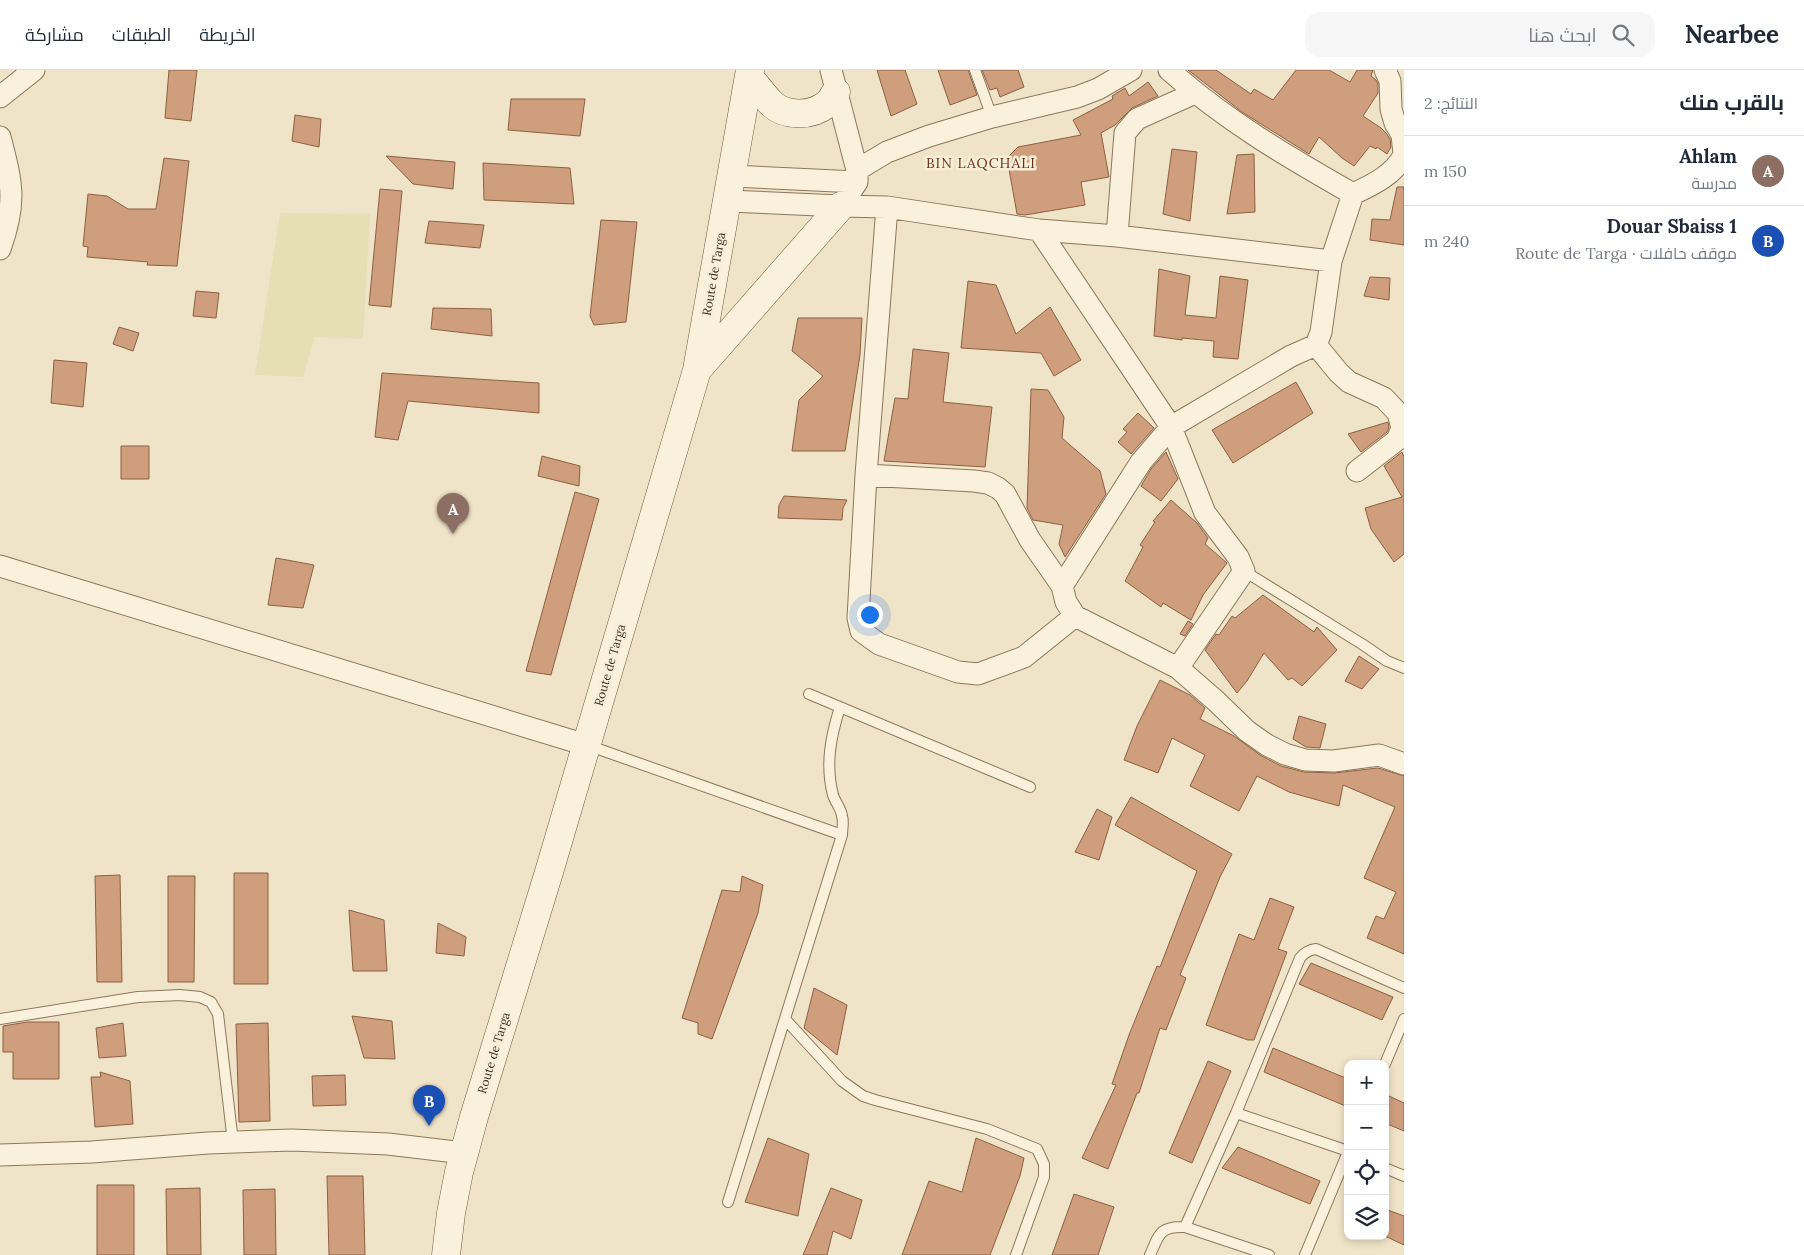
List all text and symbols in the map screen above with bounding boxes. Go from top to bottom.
search box [1305,12,1655,57]
text: Nearbee [1685,19,1779,50]
icon: search [1609,21,1637,49]
text: مشاركة [25,23,84,46]
text: الطبقات [112,23,171,46]
text: الخريطة [199,23,256,46]
text: ابحث هنا [1528,23,1597,47]
text: بالقرب منك [1679,89,1784,116]
text: النتائج: 2 [1424,93,1478,113]
text: Ahlam [1679,144,1737,168]
district label: BIN LAQCHALI [926,154,1036,172]
text: 150 m [1424,161,1467,181]
text: A [1763,161,1773,181]
text: مدرسة [1691,173,1737,193]
text: Douar Sbaiss 1 [1607,214,1737,238]
street label: Route de Targa [699,231,728,317]
text: 240 m [1424,231,1469,251]
text: B [1763,231,1773,251]
text: موقف حافلات · Route de Targa [1515,243,1737,263]
pin: A [437,493,469,534]
your location [857,602,883,628]
street label: Route de Targa [591,622,628,707]
street label: Route de Targa [474,1010,513,1095]
map controls [1344,1060,1389,1240]
button: + [1344,1060,1389,1105]
pin: B [413,1085,445,1126]
button: − [1344,1105,1389,1150]
button: locate [1344,1150,1389,1195]
button: layers [1344,1195,1389,1240]

